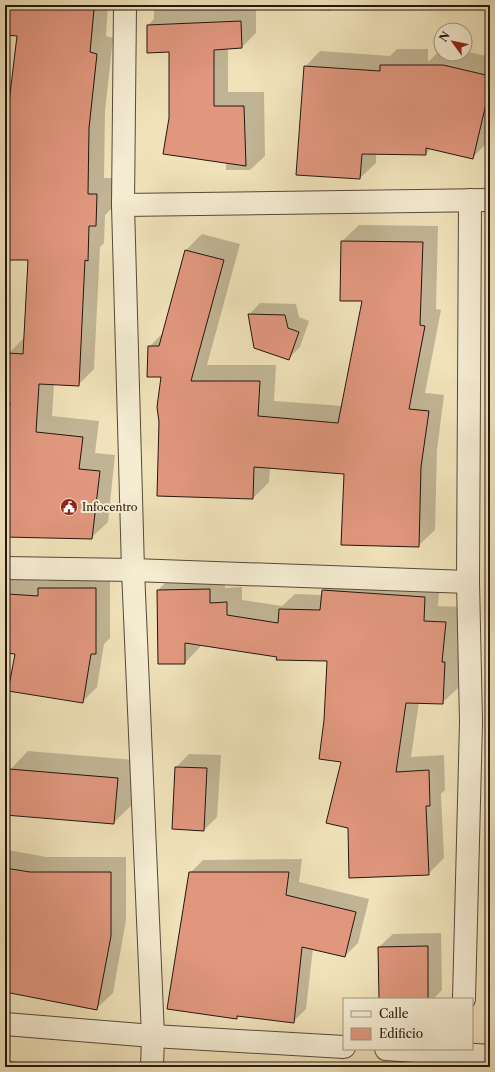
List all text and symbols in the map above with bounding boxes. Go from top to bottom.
north arrow [433,22,473,62]
text: N [436,28,453,44]
public building icon: Infocentro [59,497,79,517]
place label: Infocentro [82,500,138,514]
legend [343,998,473,1050]
text: Calle [379,1006,409,1021]
text: Edificio [379,1026,423,1041]

